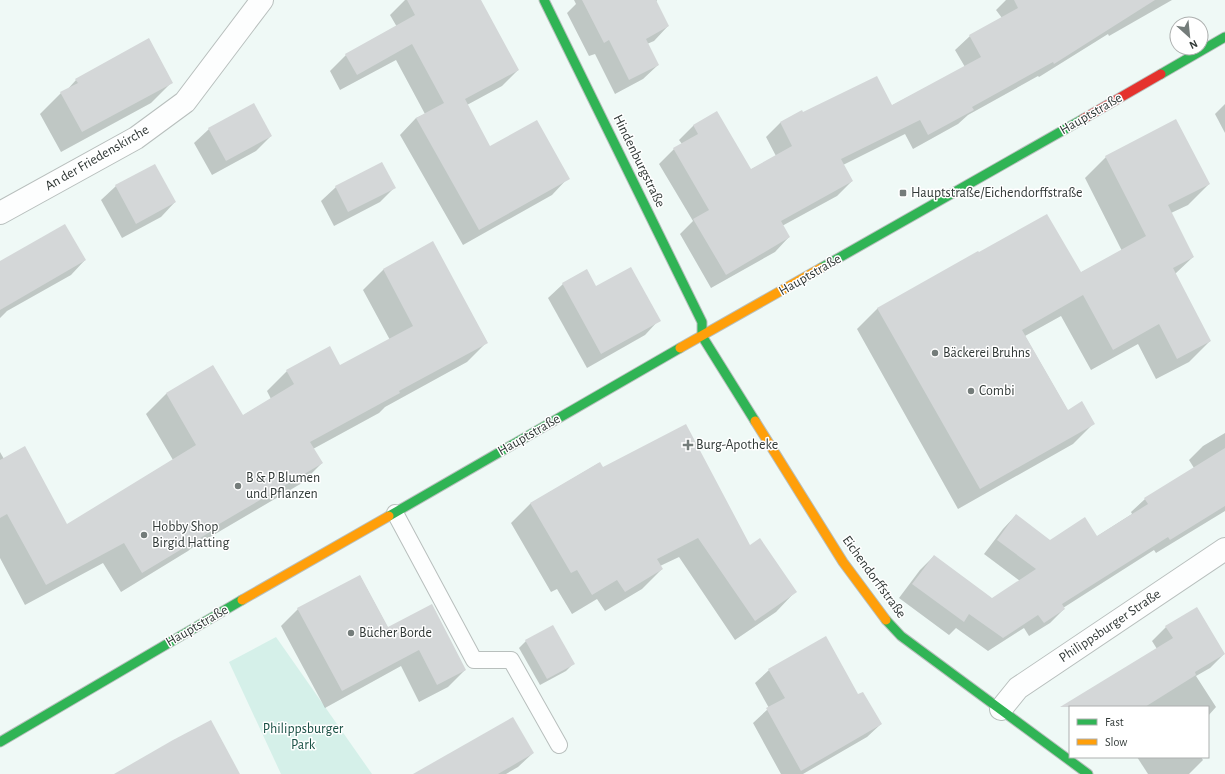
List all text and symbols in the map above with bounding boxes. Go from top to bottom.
north arrow [1169,16,1209,56]
text: N [1187,38,1199,51]
street label: Hauptstraße [1058,91,1124,137]
street label: Hindenburgstraße [610,112,668,210]
street label: An der Friedenskirche [43,123,151,193]
place label: Hauptstraße/Eichendorffstraße [911,186,1082,200]
marker: Hauptstraße/Eichendorffstraße [898,188,908,198]
street label: Hauptstraße [777,252,843,298]
place label: Bäckerei Bruhns [943,346,1030,360]
marker: Bäckerei Bruhns [930,348,940,358]
place label: Combi [979,384,1015,398]
marker: Combi [966,386,976,396]
street label: Hauptstraße [496,412,562,458]
place label: Burg-Apotheke [696,438,778,452]
marker: Burg-Apotheke [683,440,693,450]
place label: B & P Blumen und Pflanzen [246,471,320,501]
marker: B & P Blumen und Pflanzen [233,481,243,491]
place label: Hobby Shop Birgid Hatting [152,520,230,550]
marker: Hobby Shop Birgid Hatting [139,530,149,540]
street label: Eichendorffstraße [839,533,909,621]
street label: Philippsburger Straße [1057,587,1163,665]
street label: Hauptstraße [164,603,230,649]
place label: Bücher Borde [359,626,432,640]
marker: Bücher Borde [346,628,356,638]
legend [1069,706,1209,758]
text: Fast [1105,716,1124,728]
park label: Philippsburger Park [263,722,344,752]
text: Slow [1105,736,1127,748]

